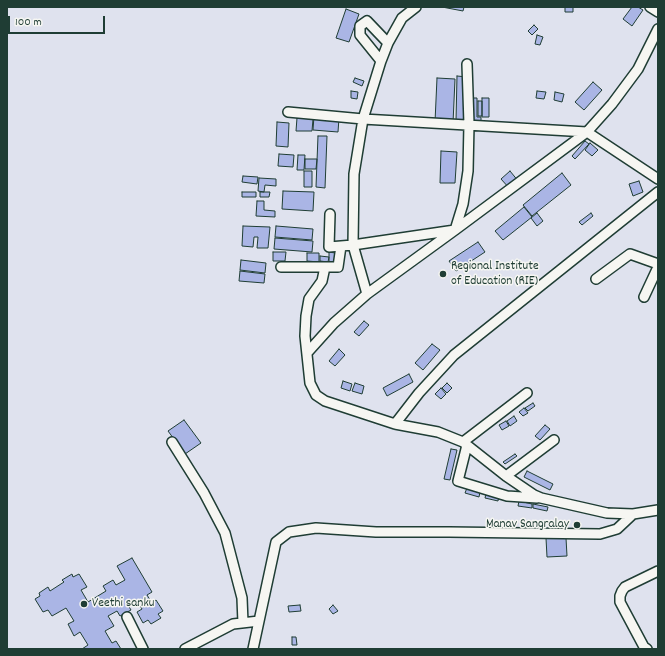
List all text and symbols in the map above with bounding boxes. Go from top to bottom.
scale bar [10,8,107,34]
text: 100 m [15,14,42,31]
place label: Regional Institute of Education (RIE) [451,259,539,290]
marker: Regional Institute of Education (RIE) [438,269,448,279]
place label: Manav Sangralay [486,517,569,533]
marker: Manav Sangralay [572,520,582,530]
place label: Veethi sanku [92,596,154,612]
marker: Veethi sanku [79,599,89,609]

